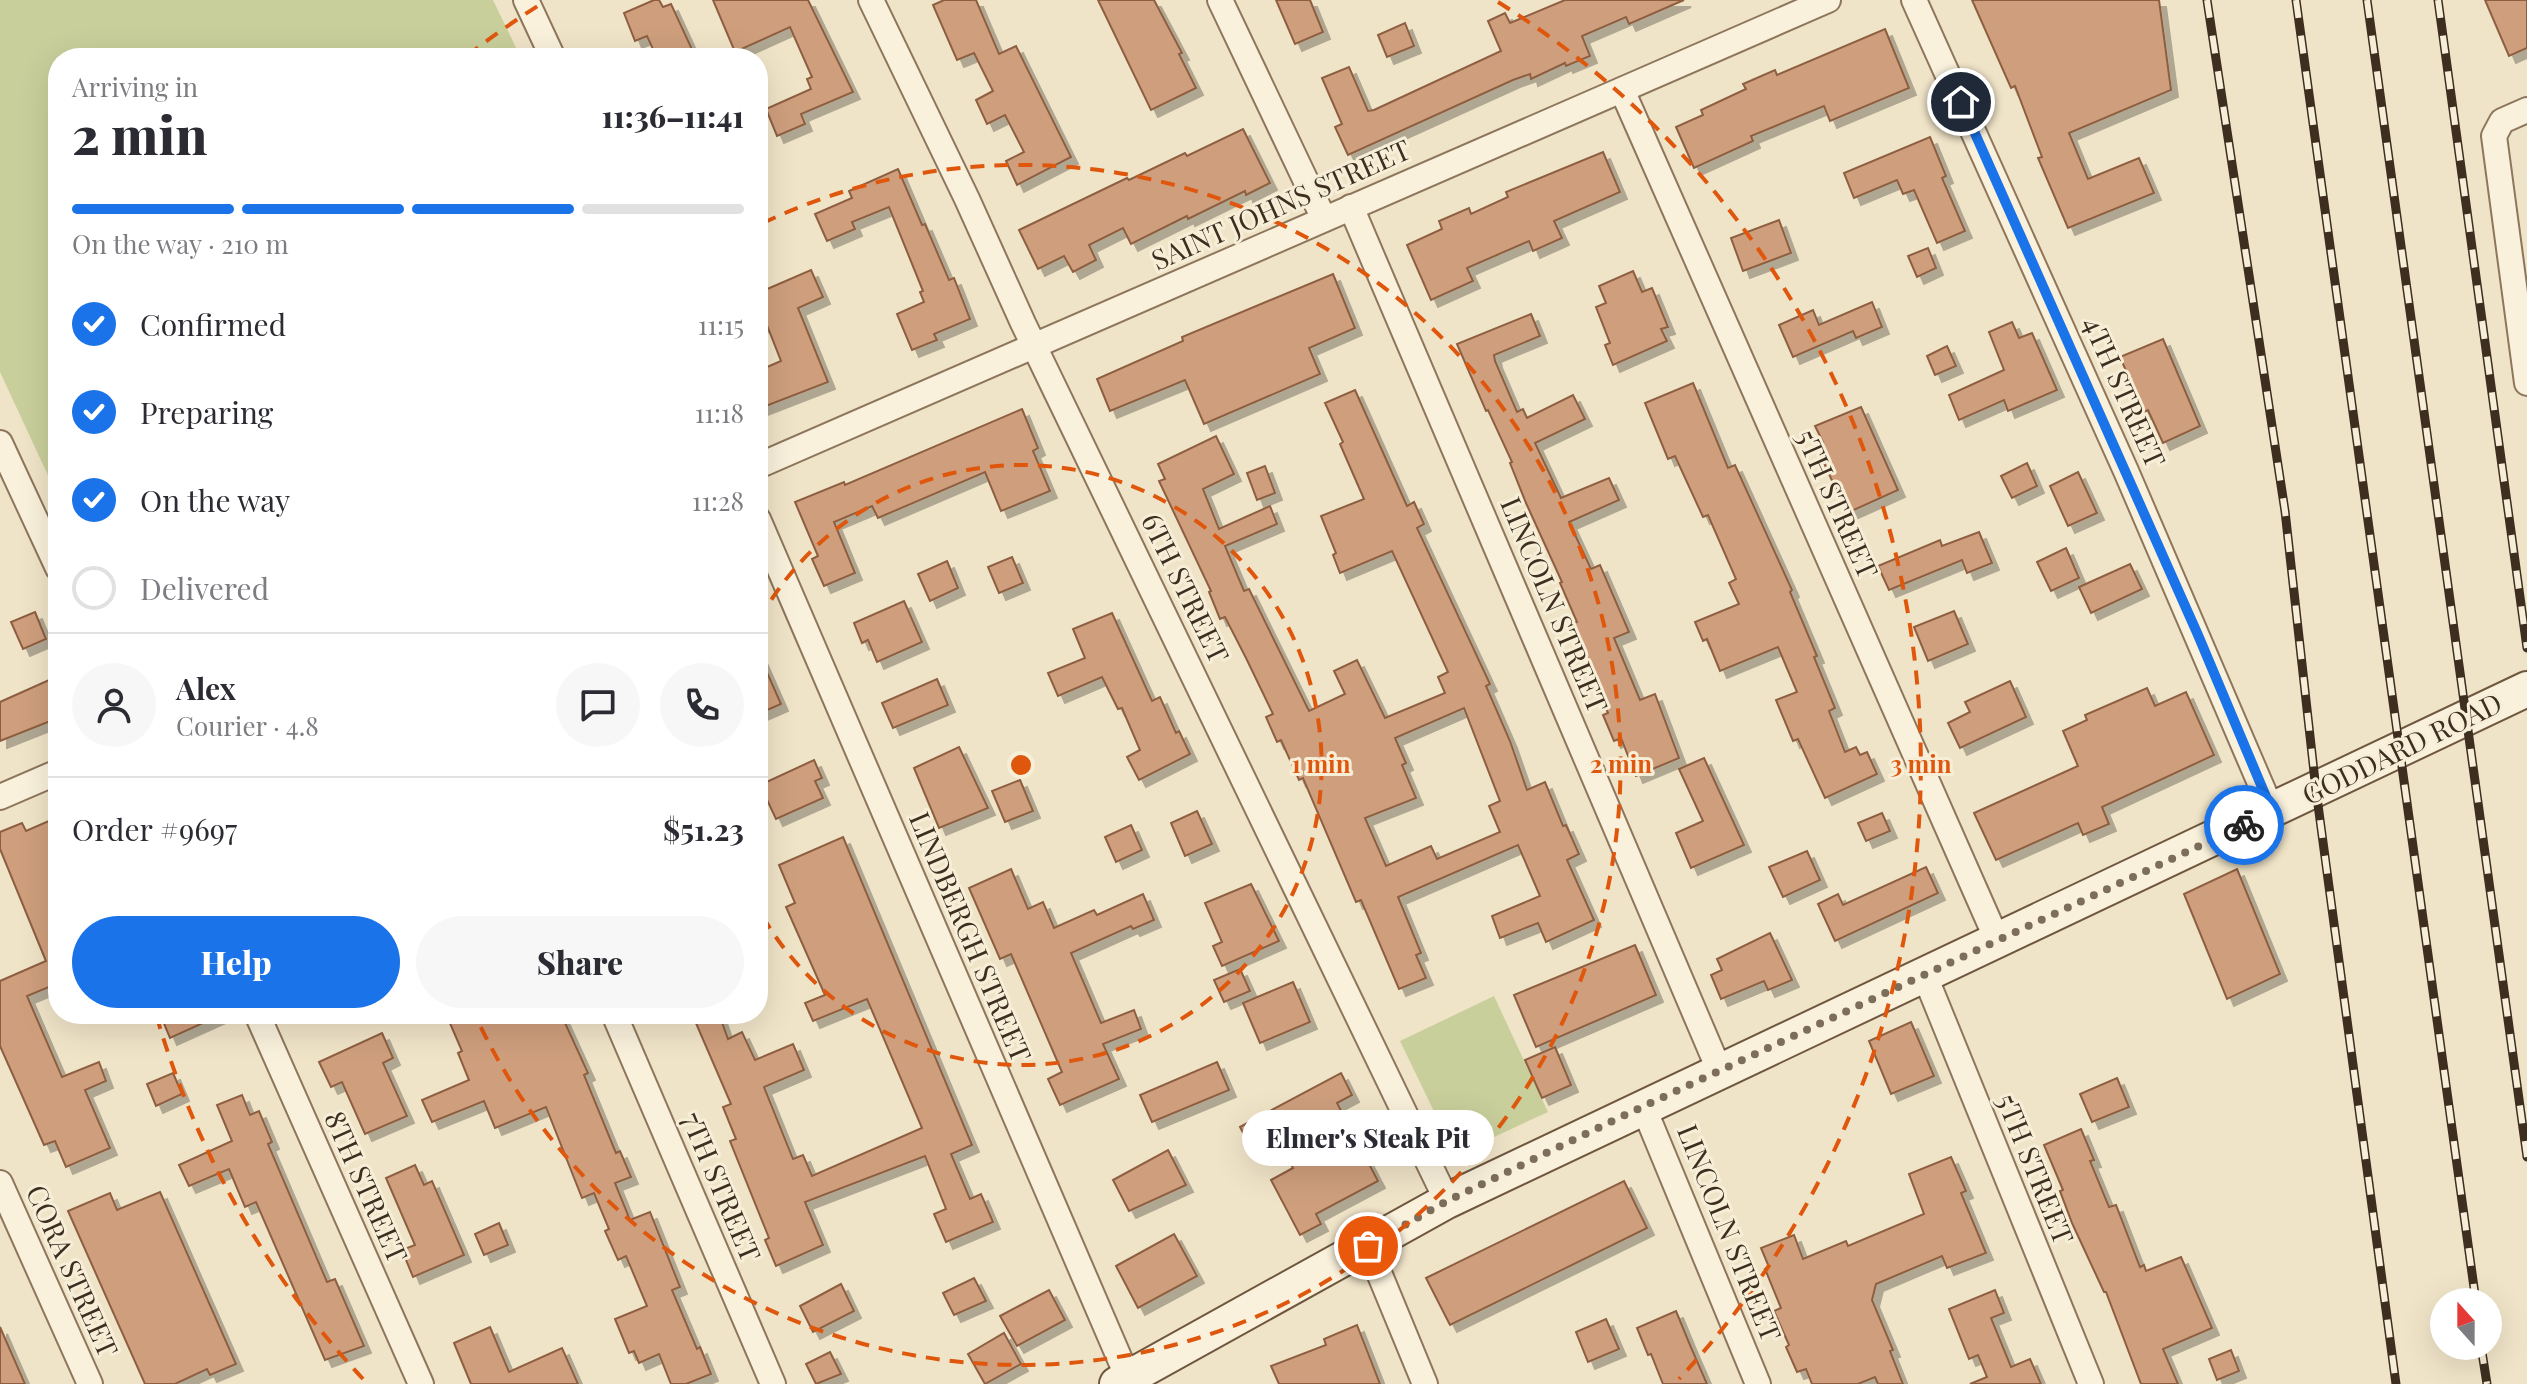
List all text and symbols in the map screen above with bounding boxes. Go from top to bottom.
pin [1927,68,1995,136]
text: Arriving in [72,69,198,104]
icon: home [1939,80,1983,124]
text: 11:36–11:41 [601,96,744,136]
text: 2 min [72,99,207,168]
street label: SAINT JOHNS STREET [1145,130,1416,277]
text: On the way · 210 m [72,226,289,261]
icon: check [72,302,116,346]
text: Confirmed [140,304,286,344]
text: 11:15 [698,307,744,342]
street label: 4TH STREET [2076,310,2175,473]
icon: check [72,390,116,434]
text: Preparing [140,392,273,432]
text: 11:18 [695,395,744,430]
street label: 5TH STREET [1789,423,1888,584]
icon: check [72,478,116,522]
text: On the way [140,480,290,520]
text: 11:28 [692,483,744,518]
street label: LINCOLN STREET [1493,491,1617,718]
street label: 6TH STREET [1134,506,1239,668]
text: Delivered [140,568,269,608]
button: person [72,663,156,747]
button: chat [556,663,640,747]
button: phone [660,663,744,747]
text: Alex [176,668,236,708]
street label: GODDARD ROAD [2295,683,2507,812]
text: Courier · 4.8 [176,708,319,743]
text: 1 min [1292,747,1351,779]
text: 2 min [1590,747,1652,779]
text: 3 min [1890,747,1952,779]
centre of rings [1007,751,1035,779]
courier [2204,785,2284,865]
icon: bike [2222,803,2266,847]
street label: LINDBERGH STREET [902,806,1041,1067]
text: Order #9697 [72,809,237,849]
text: $51.23 [663,809,744,849]
button: Help [72,916,400,1008]
button: Share [416,916,744,1008]
street label: 5TH STREET [1989,1088,2083,1249]
street label: 8TH STREET [317,1105,417,1268]
street label: 7TH STREET [674,1106,770,1267]
callout: Elmer's Steak Pit [1242,1110,1494,1166]
street label: LINCOLN STREET [1670,1119,1791,1346]
text: Elmer's Steak Pit [1266,1120,1470,1155]
street label: CORA STREET [19,1178,128,1362]
pin [1334,1212,1402,1280]
icon: bag [1346,1224,1390,1268]
north arrow [2430,1288,2502,1360]
map controls [2430,1288,2502,1360]

